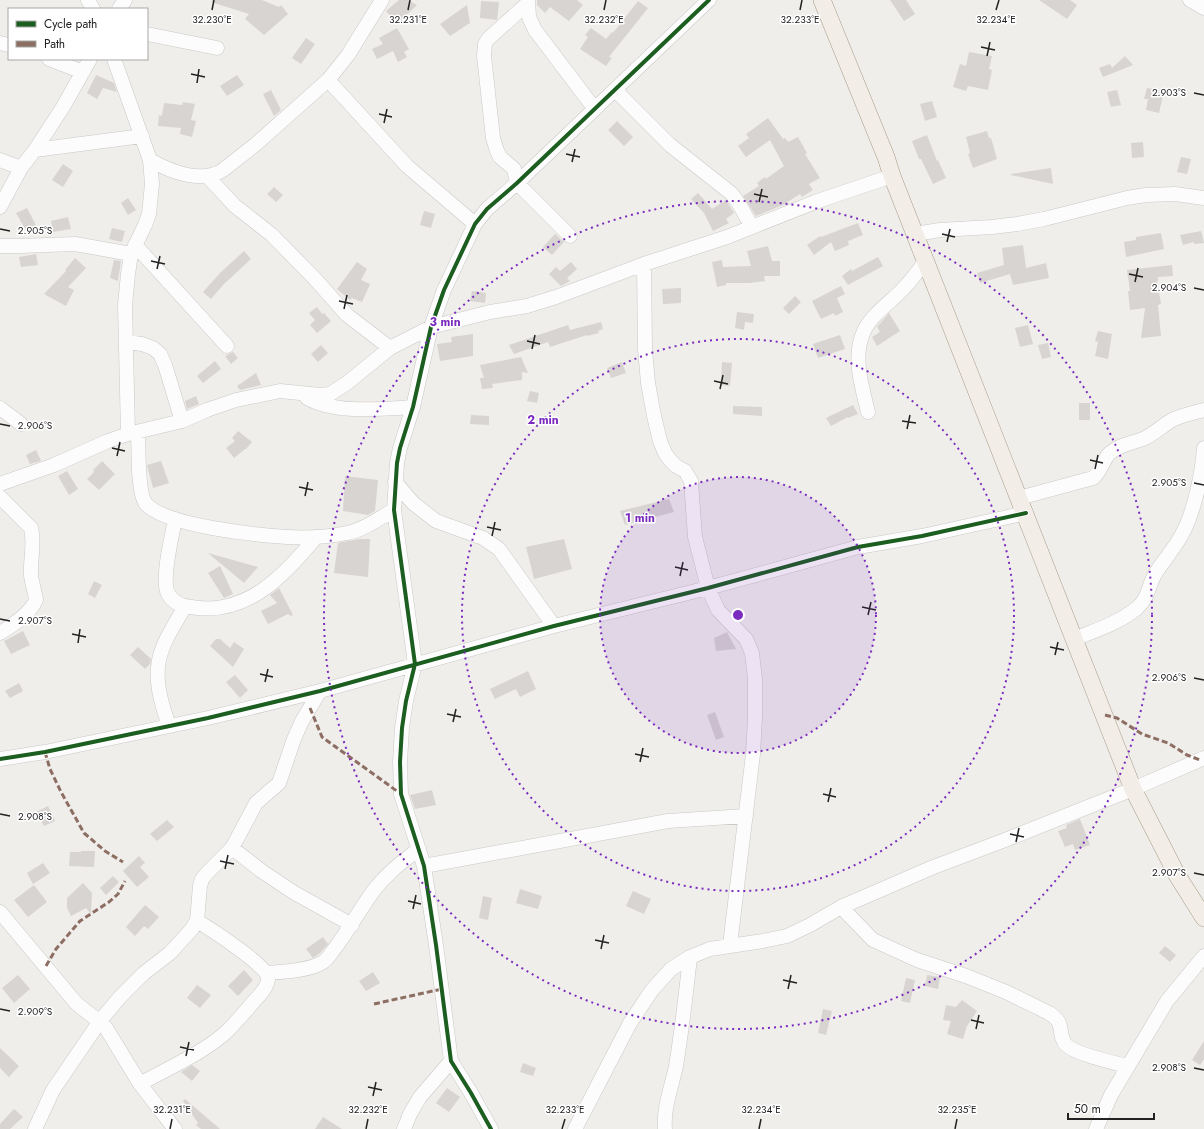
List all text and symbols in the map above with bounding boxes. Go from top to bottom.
legend [8,8,148,60]
text: 32.230°E [192,12,232,27]
text: 32.231°E [389,12,427,27]
text: 32.232°E [584,12,624,27]
text: 32.233°E [780,12,820,27]
text: 32.234°E [976,12,1016,27]
text: Cycle path [44,15,97,33]
text: Path [44,35,65,53]
text: 2.903°S [1152,85,1187,100]
text: 2.905°S [18,223,53,238]
text: 2.904°S [1152,280,1187,295]
text: 3 min [429,313,461,331]
text: 2 min [527,411,559,429]
text: 2.906°S [18,418,53,433]
text: 2.905°S [1152,475,1187,490]
text: 1 min [625,509,655,527]
centre of rings [731,608,745,622]
text: 2.907°S [18,613,52,628]
text: 2.906°S [1152,670,1187,685]
text: 2.908°S [18,809,53,824]
text: 2.907°S [1152,865,1186,880]
text: 2.909°S [18,1004,53,1019]
text: 2.908°S [1152,1060,1187,1075]
scale bar [1068,1095,1154,1121]
text: 50 m [1074,1100,1101,1118]
text: 32.231°E [153,1102,191,1117]
text: 32.232°E [348,1102,388,1117]
text: 32.233°E [545,1102,585,1117]
text: 32.234°E [741,1102,781,1117]
text: 32.235°E [937,1102,977,1117]

